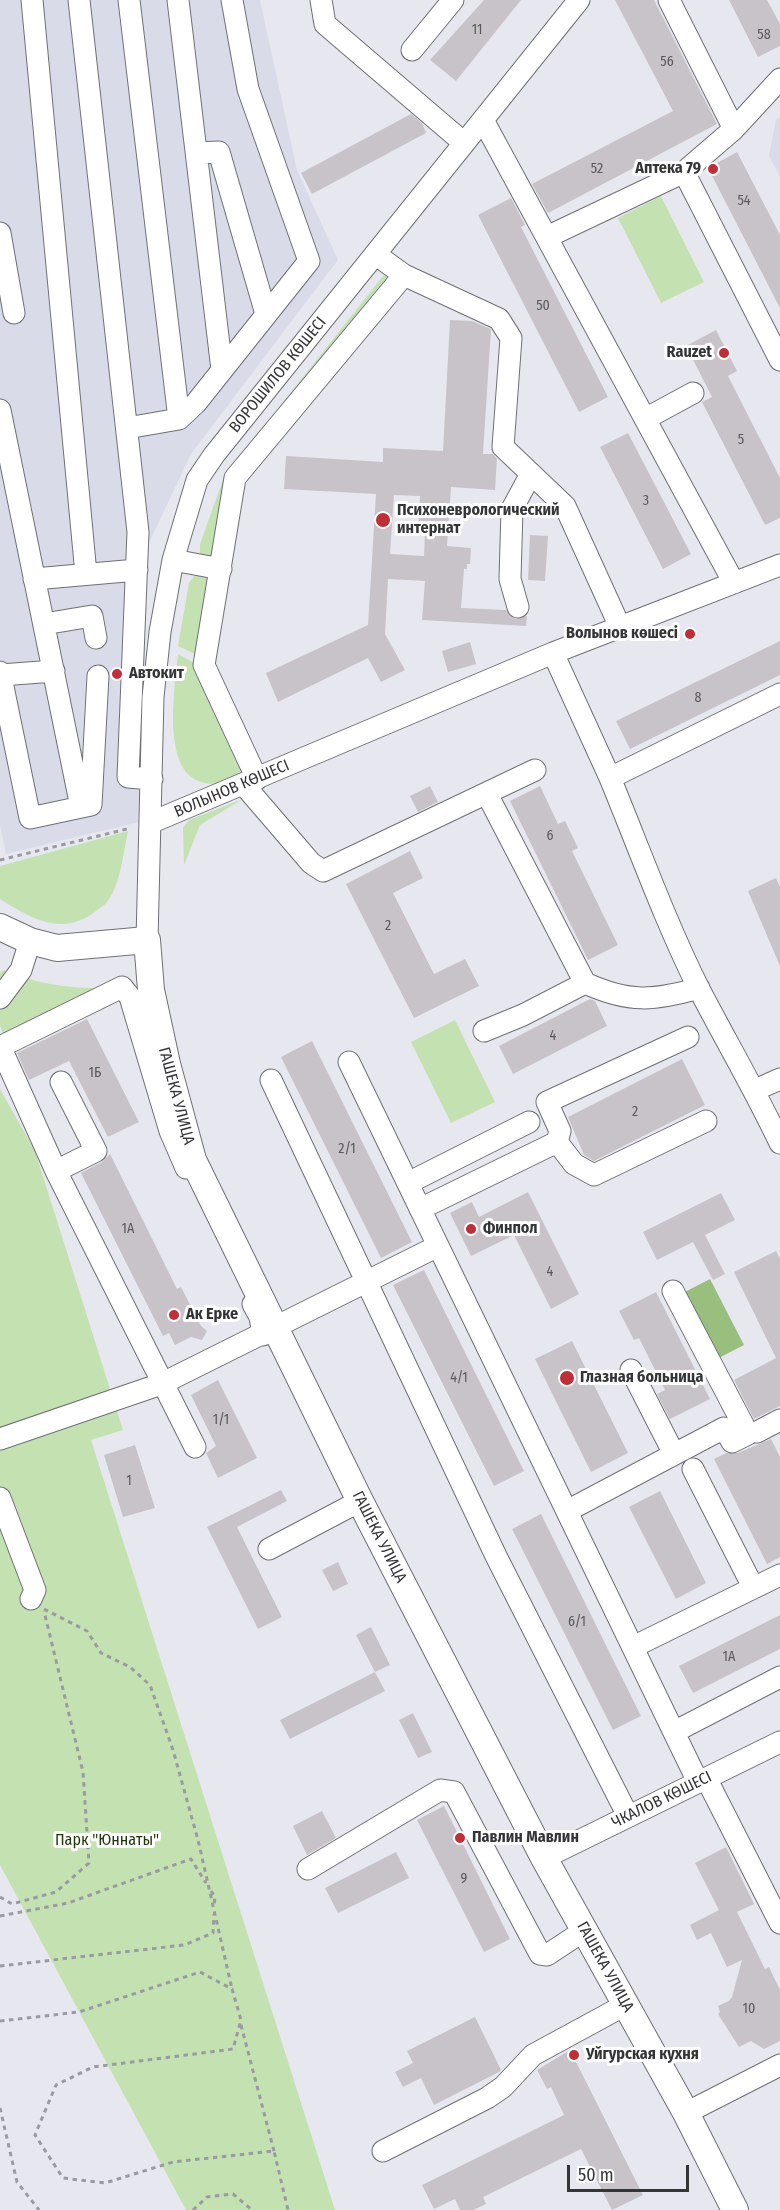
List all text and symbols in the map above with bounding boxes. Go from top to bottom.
house number: 11 [472,22,482,38]
house number: 58 [757,27,771,43]
house number: 56 [660,54,674,70]
place label: Аптека 79 [635,159,701,179]
house number: 52 [591,161,603,177]
marker: Аптека 79 [706,162,720,176]
house number: 54 [737,193,751,209]
house number: 50 [536,298,550,314]
street label: ВОРОШИЛОВ КӨШЕСІ [225,313,331,437]
place label: Rauzet [667,343,712,363]
marker: Rauzet [717,346,731,360]
house number: 5 [738,432,744,448]
house number: 3 [643,493,649,509]
place label: Психоневрологический интернат [397,501,560,539]
marker: Психоневрологический интернат [374,511,392,529]
place label: Волынов көшесі [566,624,678,644]
marker: Волынов көшесі [683,627,697,641]
place label: Автокит [129,664,184,684]
marker: Автокит [110,667,124,681]
house number: 8 [695,690,701,706]
street label: ВОЛЫНОВ КӨШЕСІ [172,756,292,822]
house number: 6 [547,828,553,844]
house number: 2 [385,918,391,934]
house number: 4 [550,1028,556,1044]
street label: ГАШЕКА УЛИЦА [154,1045,198,1147]
house number: 1Б [89,1065,101,1081]
house number: 2 [632,1104,638,1120]
house number: 2/1 [338,1141,356,1157]
place label: Финпол [483,1219,537,1239]
house number: 1А [122,1221,134,1237]
marker: Финпол [464,1222,478,1236]
house number: 4 [547,1264,553,1280]
place label: Ак Ерке [186,1305,238,1325]
marker: Ак Ерке [167,1308,181,1322]
place label: Глазная больница [580,1368,703,1388]
marker: Глазная больница [558,1369,576,1387]
house number: 4/1 [450,1370,468,1386]
house number: 1/1 [213,1412,229,1428]
house number: 1 [126,1473,132,1489]
street label: ГАШЕКА УЛИЦА [348,1488,410,1586]
house number: 6/1 [568,1614,586,1630]
house number: 1А [723,1649,735,1665]
street label: ЧКАЛОВ КӨШЕСІ [609,1768,715,1832]
place label: Павлин Мавлин [472,1828,579,1848]
park label: Парк "Юннаты" [55,1831,159,1851]
marker: Павлин Мавлин [453,1831,467,1845]
house number: 9 [461,1871,467,1887]
street label: ГАШЕКА УЛИЦА [572,1919,638,2015]
house number: 10 [743,2001,755,2017]
place label: Уйгурская кухня [586,2045,699,2065]
marker: Уйгурская кухня [567,2048,581,2062]
scale bar [570,2153,692,2191]
text: 50 m [578,2164,614,2186]

